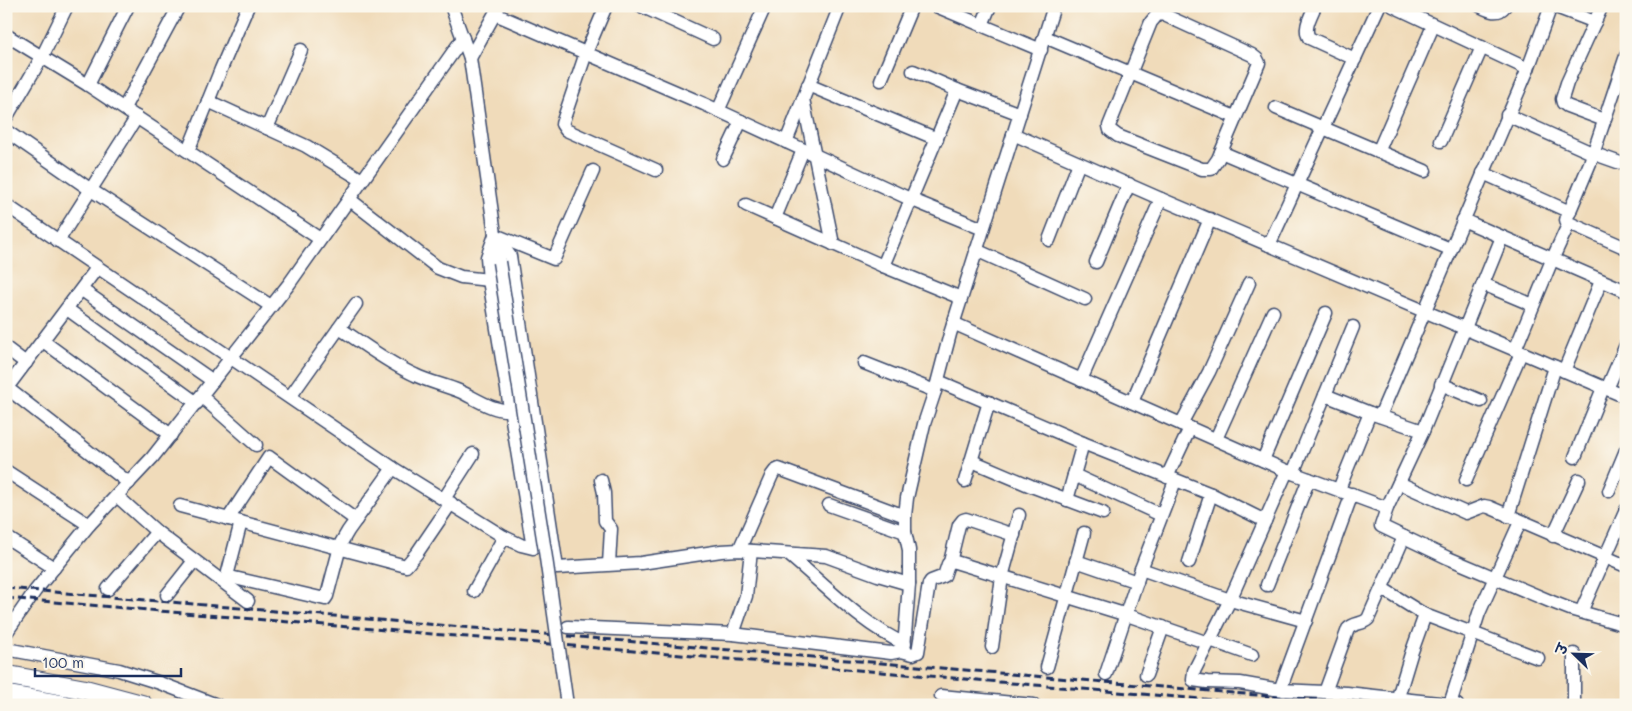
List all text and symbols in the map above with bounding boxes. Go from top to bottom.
north arrow [1550,628,1600,678]
text: उ [1550,639,1573,659]
scale bar [35,646,181,678]
text: 100 m [42,652,84,672]

